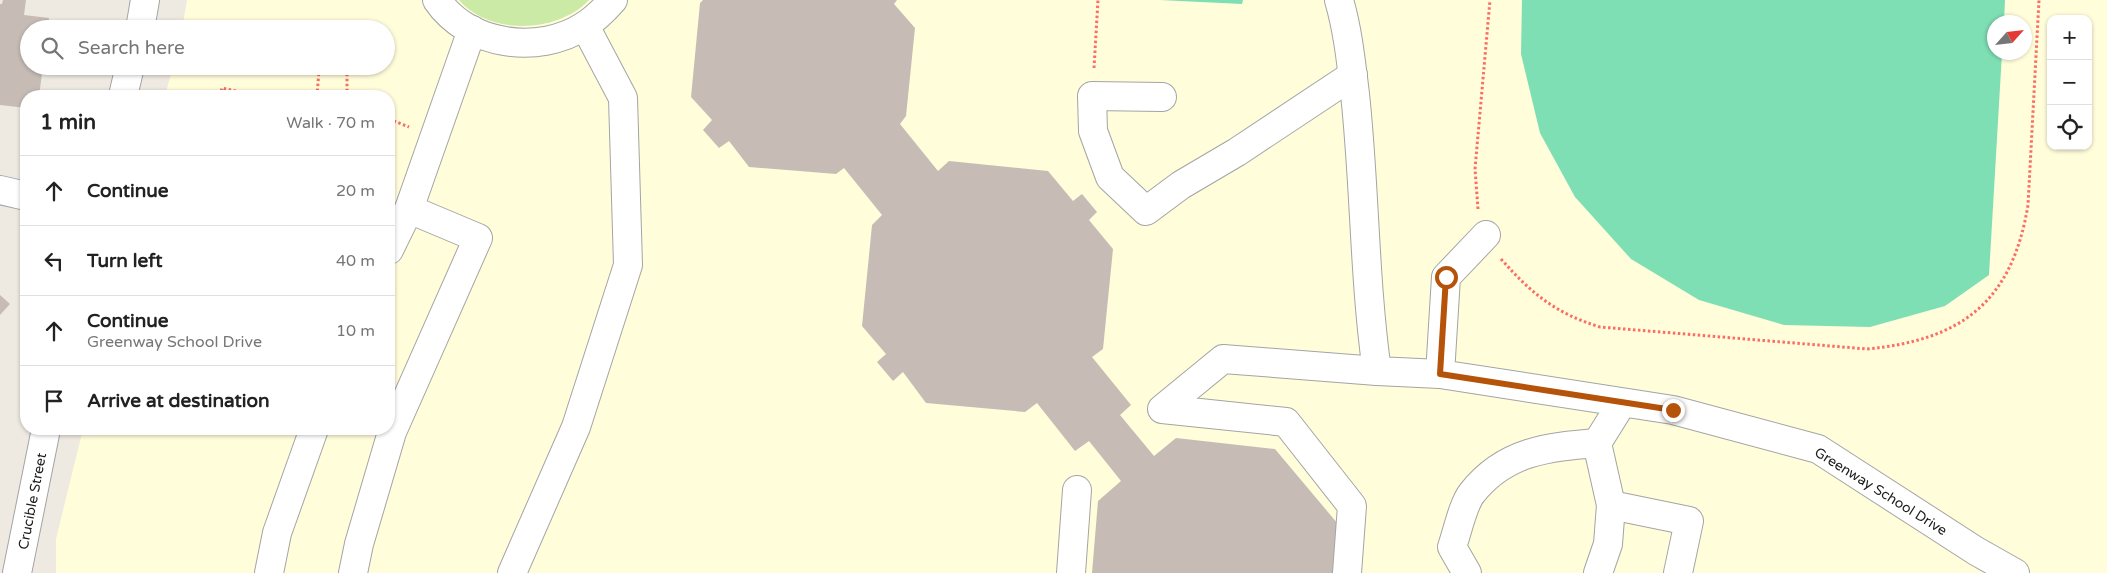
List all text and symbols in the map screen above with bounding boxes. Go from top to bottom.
north arrow [1987,15,2032,60]
map controls [2047,15,2092,150]
button: + [2047,15,2092,60]
search box [20,20,395,75]
icon: search [38,34,66,62]
text: Search here [78,37,185,59]
button: − [2047,60,2092,105]
button: locate [2047,105,2092,150]
text: 1 min [40,110,96,135]
text: Walk · 70 m [286,113,375,133]
icon: ahead [40,177,68,205]
text: Continue [87,180,169,202]
text: 20 m [336,181,375,201]
icon: left [40,247,68,275]
text: Turn left [87,250,163,272]
text: 40 m [336,251,375,271]
route start [1435,266,1458,289]
text: Continue [87,310,169,332]
icon: ahead [40,317,68,345]
text: 10 m [336,321,375,341]
text: Greenway School Drive [87,332,262,352]
icon: arrive [40,387,68,415]
text: Arrive at destination [87,390,270,412]
route end [1662,399,1685,422]
street label: Greenway School Drive [1811,444,1950,539]
street label: Crucible Street [15,451,50,551]

